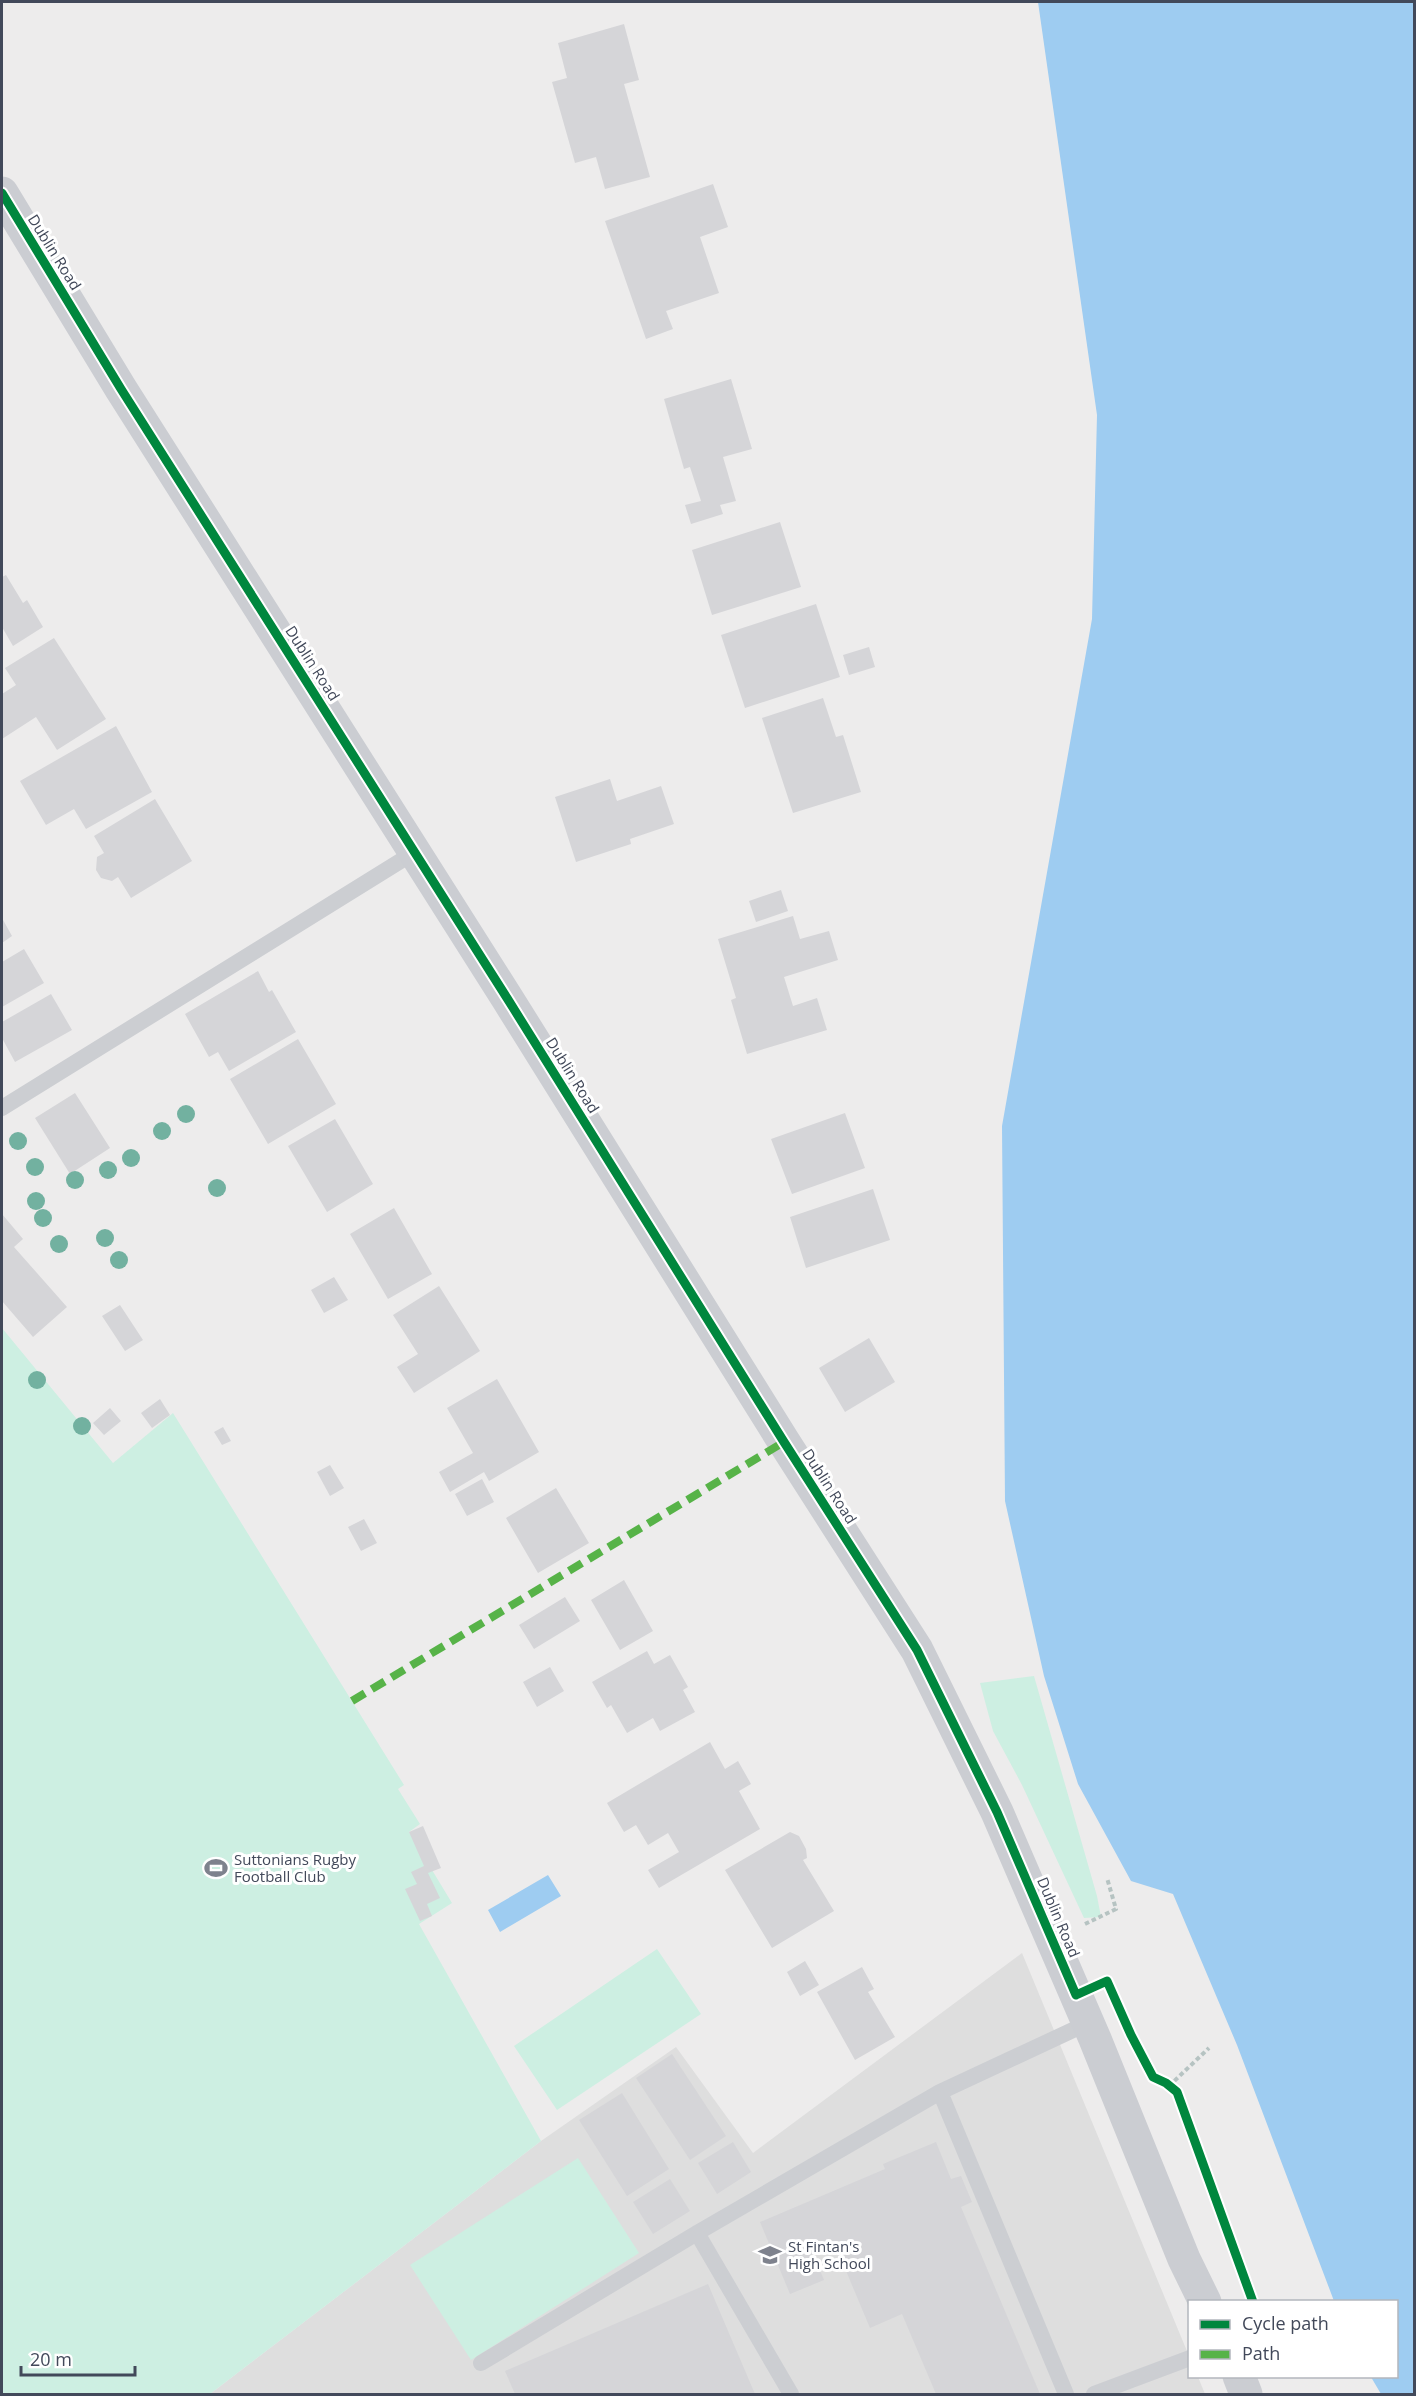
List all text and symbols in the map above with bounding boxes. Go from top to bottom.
street label: Dublin Road [24,210,86,294]
street label: Dublin Road [281,622,345,704]
street label: Dublin Road [542,1033,604,1117]
street label: Dublin Road [798,1445,862,1527]
place label: Suttonians Rugby Football Club [234,1849,356,1886]
sports icon: Suttonians Rugby Football Club [203,1855,229,1881]
street label: Dublin Road [1033,1874,1085,1960]
place label: St Fintan's High School [788,2236,871,2273]
school or university icon: St Fintan's High School [757,2242,783,2268]
legend [1188,2300,1398,2378]
text: Cycle path [1242,2311,1329,2335]
scale bar [21,2339,135,2377]
text: Path [1242,2341,1280,2365]
text: 20 m [30,2347,72,2371]

